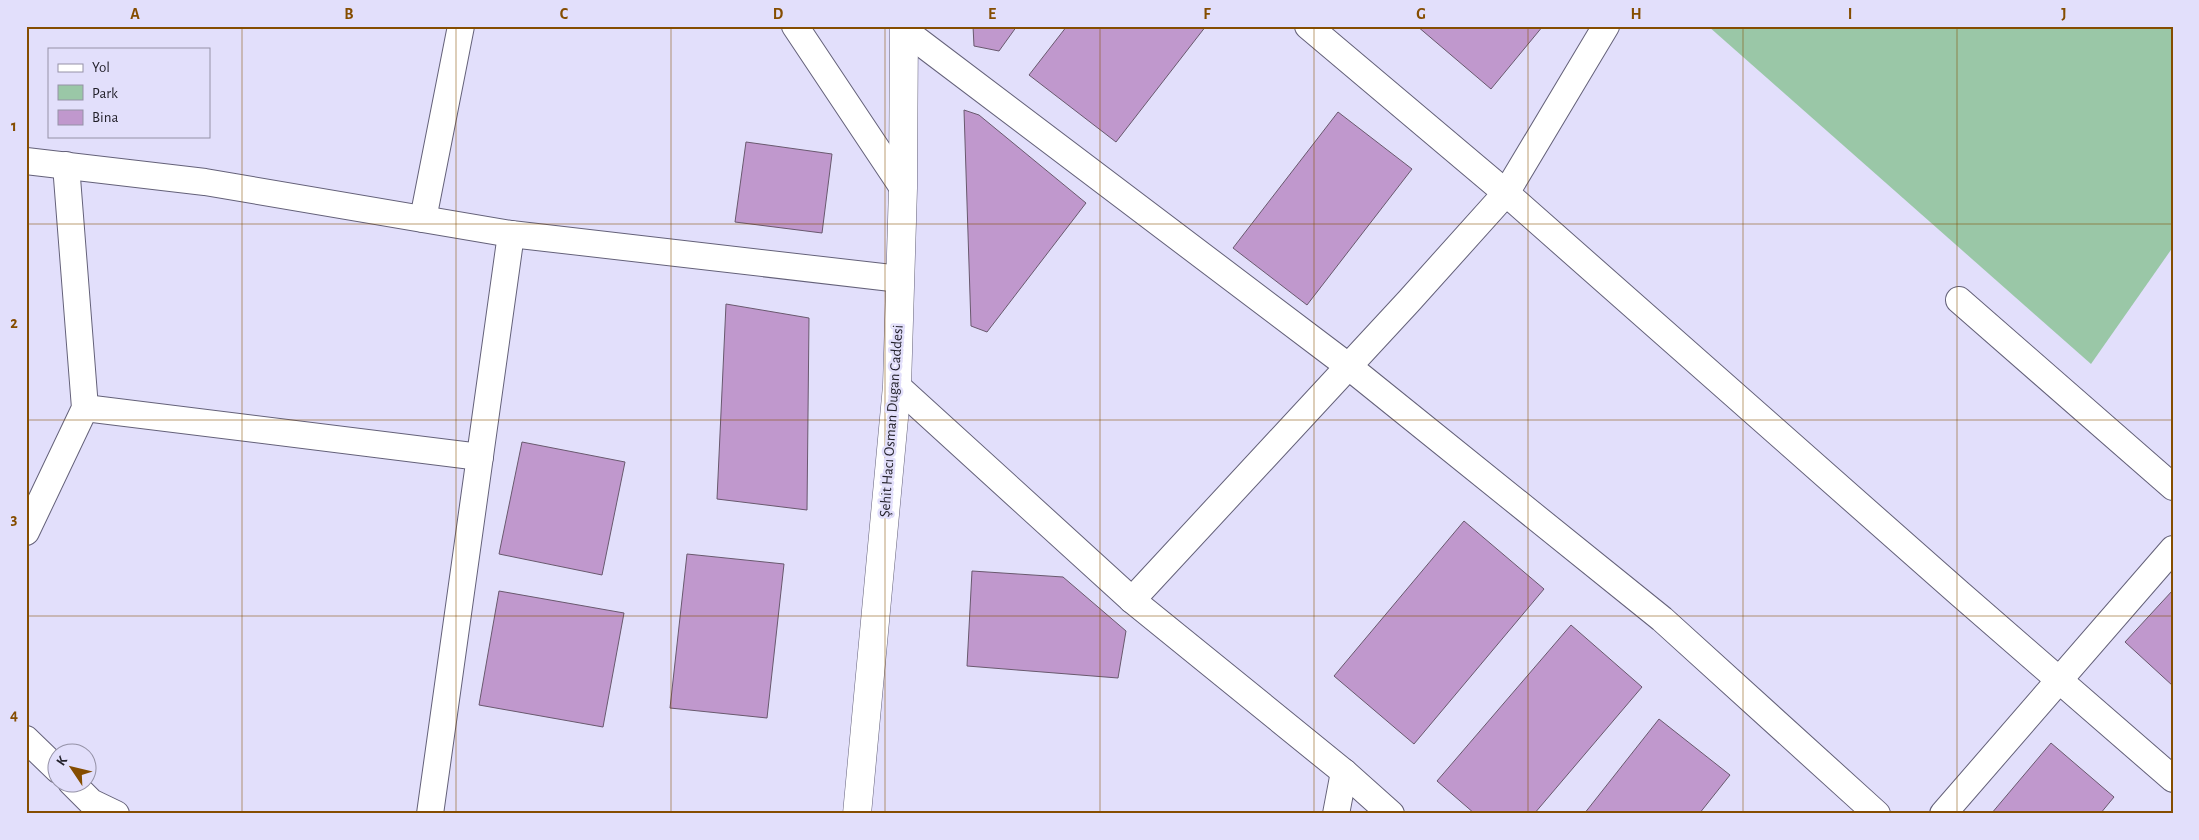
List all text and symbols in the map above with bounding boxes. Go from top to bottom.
text: A [130,6,140,22]
text: B [344,6,354,22]
text: C [560,6,569,22]
text: D [773,6,784,22]
text: E [988,6,996,22]
text: F [1203,6,1211,22]
text: G [1416,6,1426,22]
text: H [1630,6,1642,22]
text: I [1848,6,1852,22]
text: J [2061,6,2067,22]
legend [48,48,210,138]
text: Yol [92,60,110,75]
text: Park [92,86,118,101]
text: Bina [92,110,118,125]
text: 1 [11,118,17,134]
text: 2 [10,315,18,331]
street label: Şehit Hacı Osman Dugan Caddesi [877,324,906,518]
text: 3 [11,511,18,527]
text: 4 [10,707,18,723]
north arrow [48,742,98,792]
text: K [54,753,71,768]

